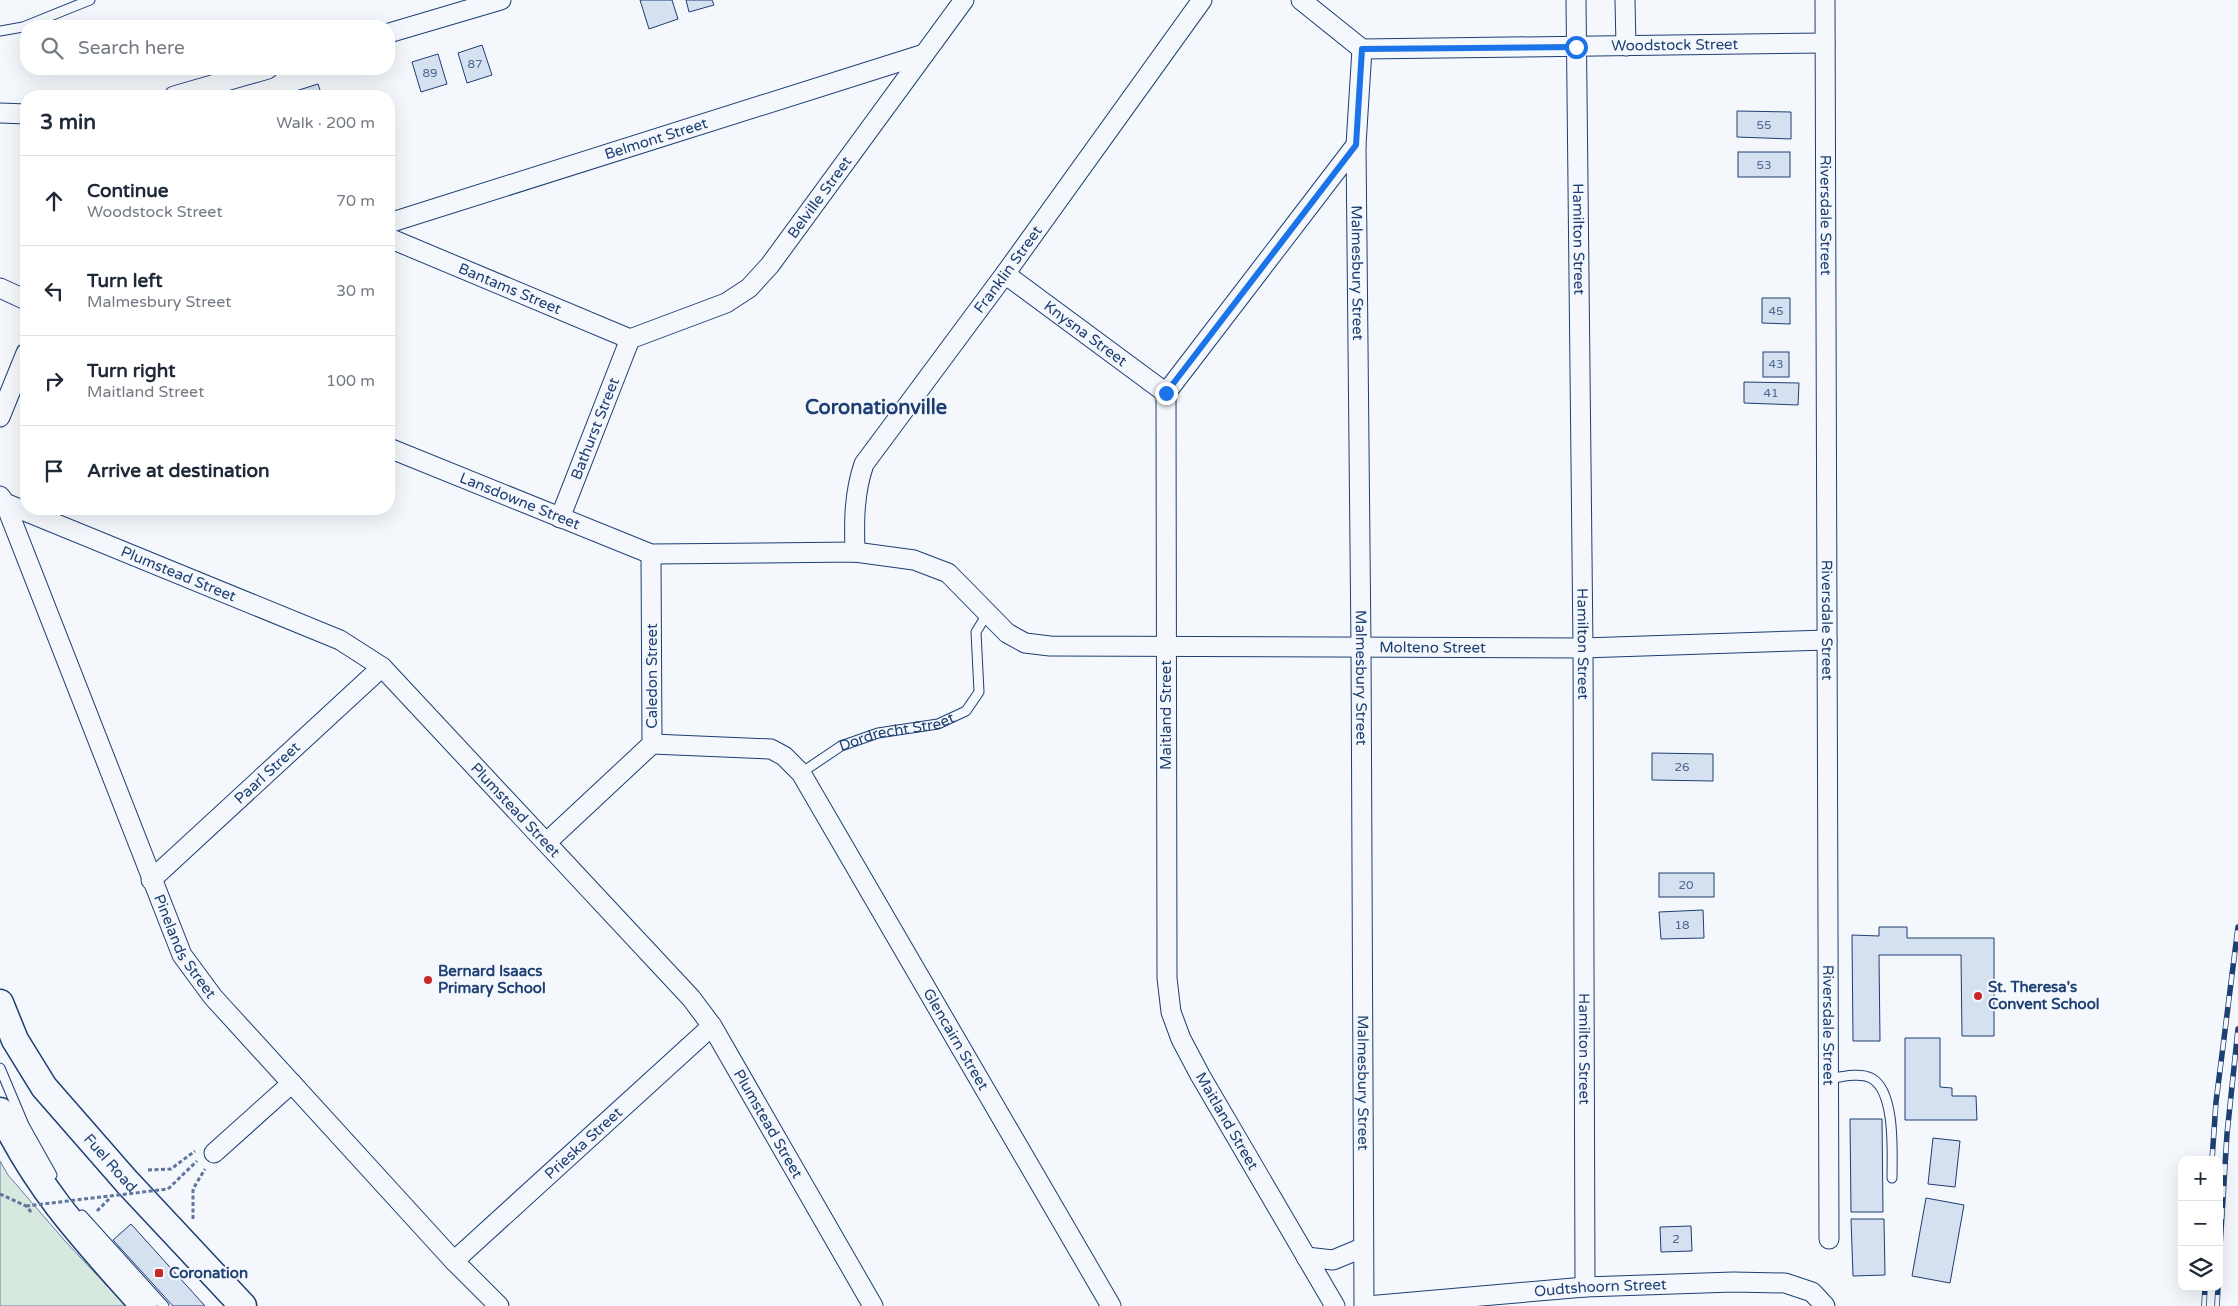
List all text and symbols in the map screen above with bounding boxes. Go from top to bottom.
search box [20,20,395,75]
icon: search [38,34,66,62]
street label: Woodstock Street [1611,35,1739,55]
route start [1565,36,1588,59]
text: Search here [78,37,185,59]
house number: 87 [467,57,483,71]
house number: 89 [422,66,438,80]
text: 3 min [40,110,96,135]
text: Walk · 200 m [276,113,375,133]
street label: Belmont Street [602,114,710,163]
house number: 55 [1756,118,1772,132]
street label: Belville Street [784,153,856,242]
street label: Riversdale Street [1816,155,1835,276]
house number: 53 [1756,158,1772,172]
text: Continue [87,180,169,202]
street label: Hamilton Street [1569,183,1588,295]
icon: ahead [40,187,68,215]
text: 70 m [336,191,375,211]
text: Woodstock Street [87,202,223,222]
street label: Malmesbury Street [1348,205,1367,341]
street label: Franklin Street [970,222,1046,317]
street label: Bantams Street [456,259,564,318]
text: Turn left [87,270,163,292]
icon: left [40,277,68,305]
text: 30 m [336,281,375,301]
text: Malmesbury Street [87,292,231,312]
street label: Knysna Street [1040,297,1131,370]
house number: 45 [1768,304,1784,318]
house number: 43 [1768,357,1784,371]
text: Turn right [87,360,175,382]
icon: right [40,367,68,395]
text: 100 m [326,371,375,391]
street label: Bathurst Street [567,375,623,482]
text: Maitland Street [87,382,204,402]
route end [1155,382,1178,405]
house number: 41 [1763,386,1779,400]
district label: Coronationville [805,396,947,420]
icon: arrive [40,457,68,485]
text: Arrive at destination [87,460,270,482]
street label: Lansdowne Street [457,468,583,533]
street label: Plumstead Street [118,542,239,606]
street label: Riversdale Street [1818,560,1836,681]
street label: Hamilton Street [1573,588,1592,700]
street label: Malmesbury Street [1352,610,1370,746]
street label: Caledon Street [643,623,661,729]
street label: Molteno Street [1379,638,1486,657]
street label: Maitland Street [1157,660,1175,770]
street label: Dordrecht Street [837,708,958,755]
street label: Paarl Street [231,738,304,808]
street label: Plumstead Street [467,759,564,861]
house number: 26 [1674,760,1690,774]
house number: 20 [1678,878,1694,892]
street label: Pinelands Street [150,892,220,1002]
house number: 18 [1674,918,1690,932]
place label: Bernard Isaacs Primary School [438,962,546,998]
street label: Riversdale Street [1819,965,1838,1086]
marker: Bernard Isaacs Primary School [422,974,434,986]
place label: St. Theresa's Convent School [1988,978,2100,1013]
street label: Glencairn Street [919,985,993,1094]
marker: St. Theresa's Convent School [1972,990,1984,1002]
street label: Hamilton Street [1575,993,1593,1105]
street label: Malmesbury Street [1354,1015,1372,1151]
street label: Plumstead Street [730,1066,807,1182]
street label: Maitland Street [1192,1069,1262,1173]
street label: Prieska Street [541,1103,626,1183]
street label: Fuel Road [80,1130,141,1196]
map controls [2178,1156,2223,1291]
button: + [2178,1156,2223,1201]
button: − [2178,1201,2223,1246]
house number: 2 [1672,1232,1680,1246]
button: layers [2178,1246,2223,1291]
place label: Coronation [169,1264,248,1282]
marker: Coronation [153,1267,165,1279]
street label: Oudtshoorn Street [1533,1275,1667,1300]

